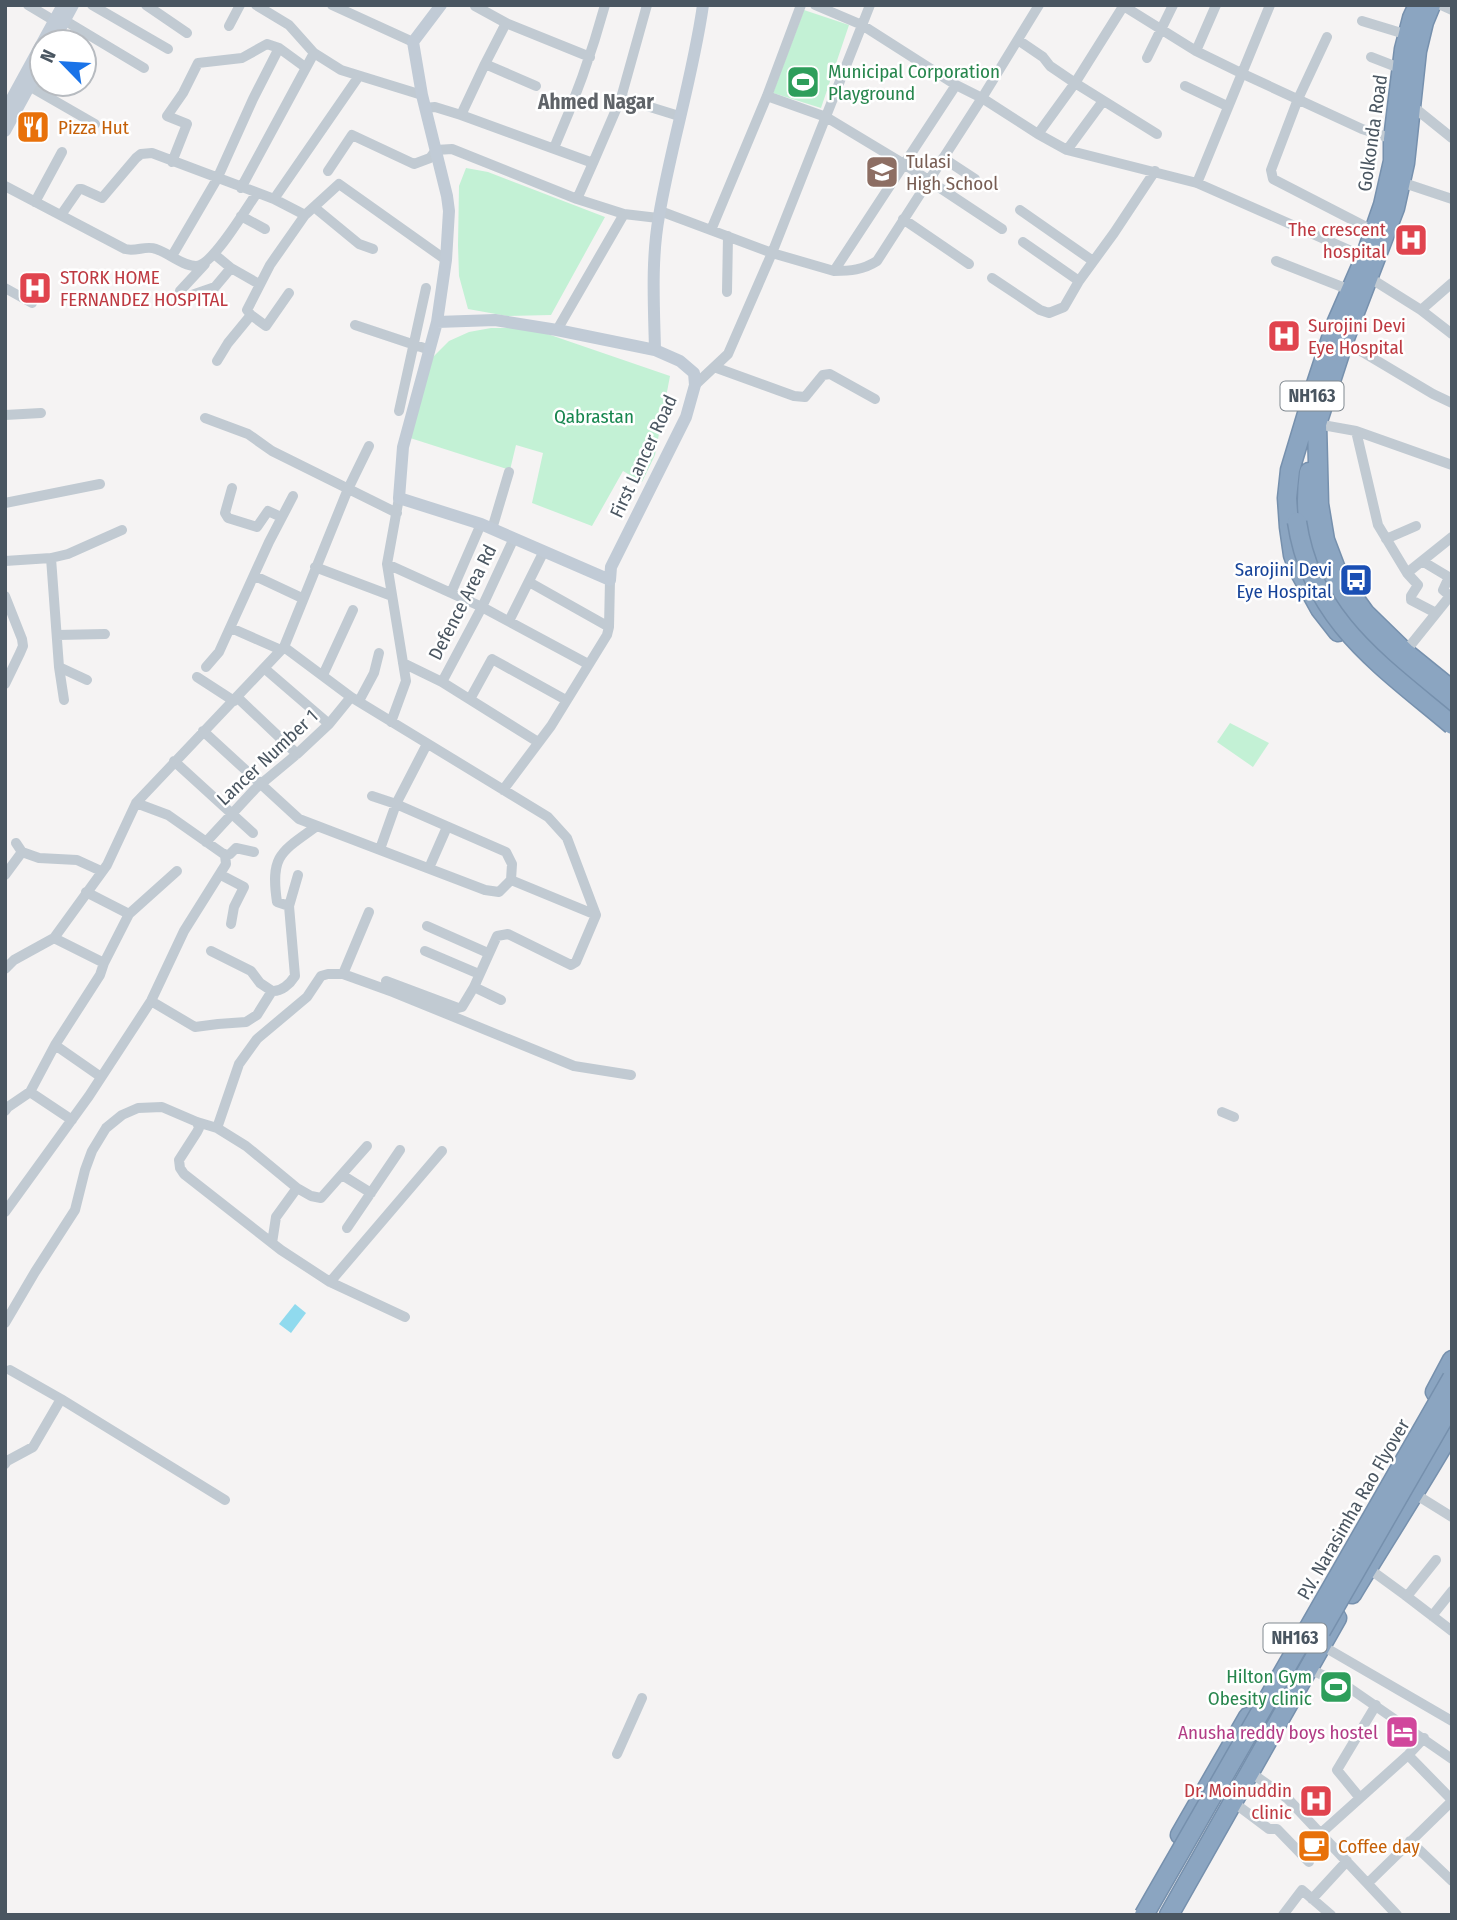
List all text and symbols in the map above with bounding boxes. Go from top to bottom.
north arrow [28,28,98,98]
text: N [35,46,61,66]
place label: Municipal Corporation Playground [828,60,1000,105]
sports icon: Municipal Corporation Playground [784,63,822,101]
street label: Golkonda Road [1353,73,1392,193]
district label: Ahmed Nagar [537,89,654,115]
restaurant icon: Pizza Hut [14,108,52,146]
place label: Pizza Hut [58,116,130,139]
place label: Tulasi High School [906,150,998,195]
school or university icon: Tulasi High School [863,153,901,191]
place label: The crescent hospital [1288,218,1387,263]
hospital icon: The crescent hospital [1392,221,1430,259]
place label: STORK HOME FERNANDEZ HOSPITAL [60,266,229,311]
hospital icon: STORK HOME FERNANDEZ HOSPITAL [16,269,54,307]
place label: Surojini Devi Eye Hospital [1308,314,1406,359]
hospital icon: Surojini Devi Eye Hospital [1265,317,1303,355]
road number: NH163 [1280,382,1344,410]
street label: First Lancer Road [605,391,682,521]
park label: Qabrastan [554,405,634,428]
street label: Defence Area Rd [424,541,501,664]
place label: Sarojini Devi Eye Hospital [1235,558,1332,603]
bus stop icon: Sarojini Devi Eye Hospital [1337,561,1375,599]
street label: Lancer Number 1 [212,705,323,810]
street label: P.V. Narasimha Rao Flyover [1292,1414,1415,1604]
road number: NH163 [1264,1624,1326,1652]
place label: Hilton Gym Obesity clinic [1208,1665,1312,1710]
sports icon: Hilton Gym Obesity clinic [1317,1668,1355,1706]
hotel icon: Anusha reddy boys hostel [1383,1713,1421,1751]
place label: Anusha reddy boys hostel [1178,1721,1378,1744]
place label: Dr. Moinuddin clinic [1184,1779,1292,1824]
hospital icon: Dr. Moinuddin clinic [1297,1782,1335,1820]
cafe icon: Coffee day [1295,1827,1333,1865]
place label: Coffee day [1338,1835,1420,1858]

